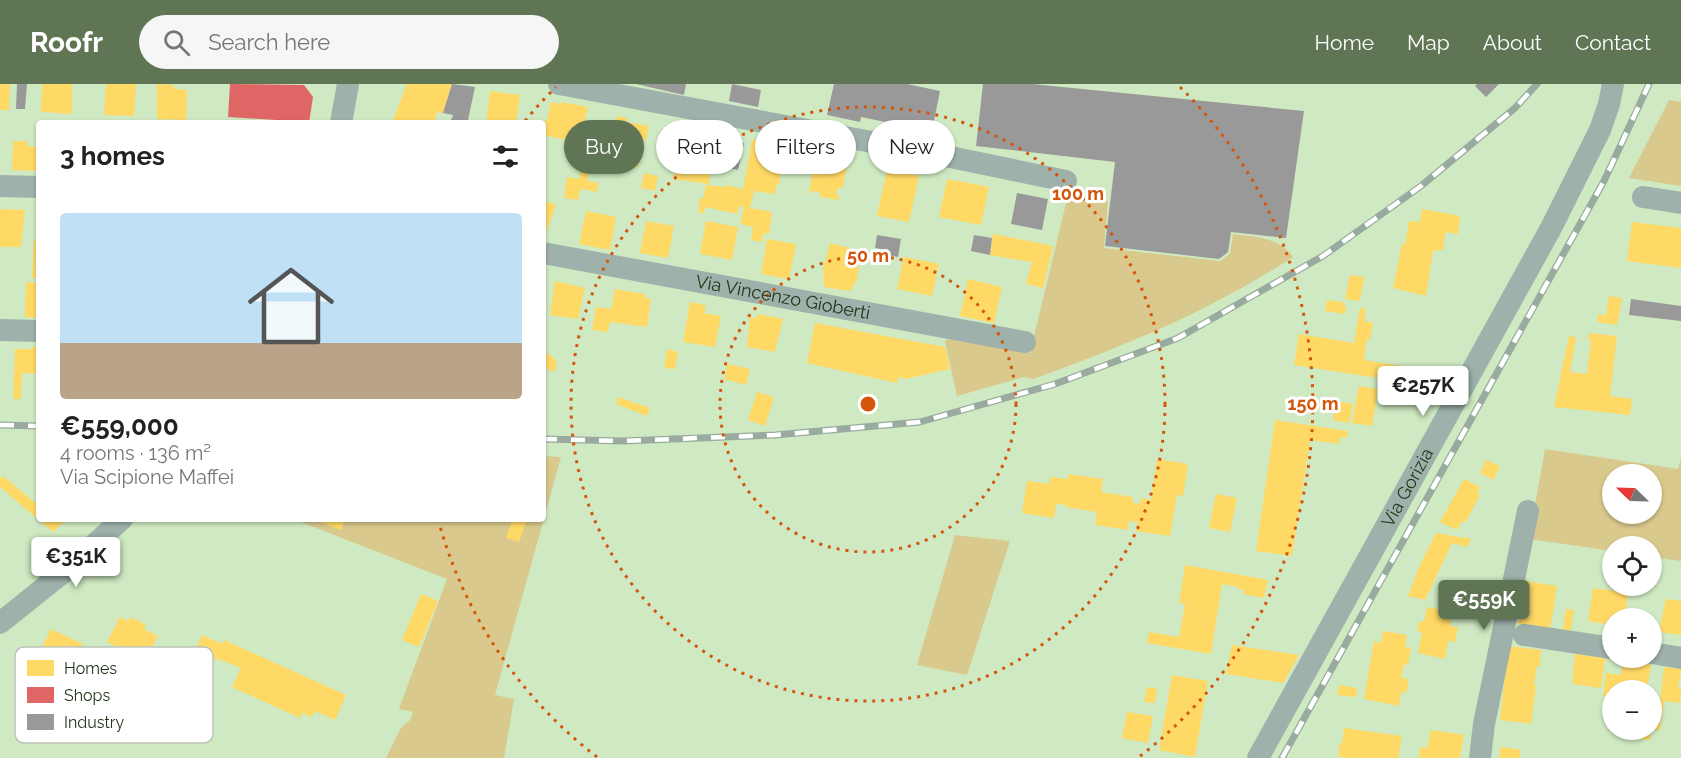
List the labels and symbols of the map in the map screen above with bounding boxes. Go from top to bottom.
text: 100 m [1052,183,1104,204]
text: 50 m [847,245,889,266]
street label: Via Vincenzo Gioberti [694,270,872,323]
pin: €257K [1381,366,1465,417]
text: 150 m [1288,393,1339,414]
centre of rings [858,394,878,414]
street label: Via Gorizia [1377,444,1437,531]
north arrow [1602,464,1662,524]
pin: €351K [34,537,118,588]
pin: €559K [1442,580,1526,631]
legend [15,647,213,743]
text: Homes [64,659,117,678]
text: Shops [64,686,110,705]
text: Industry [64,713,124,732]

